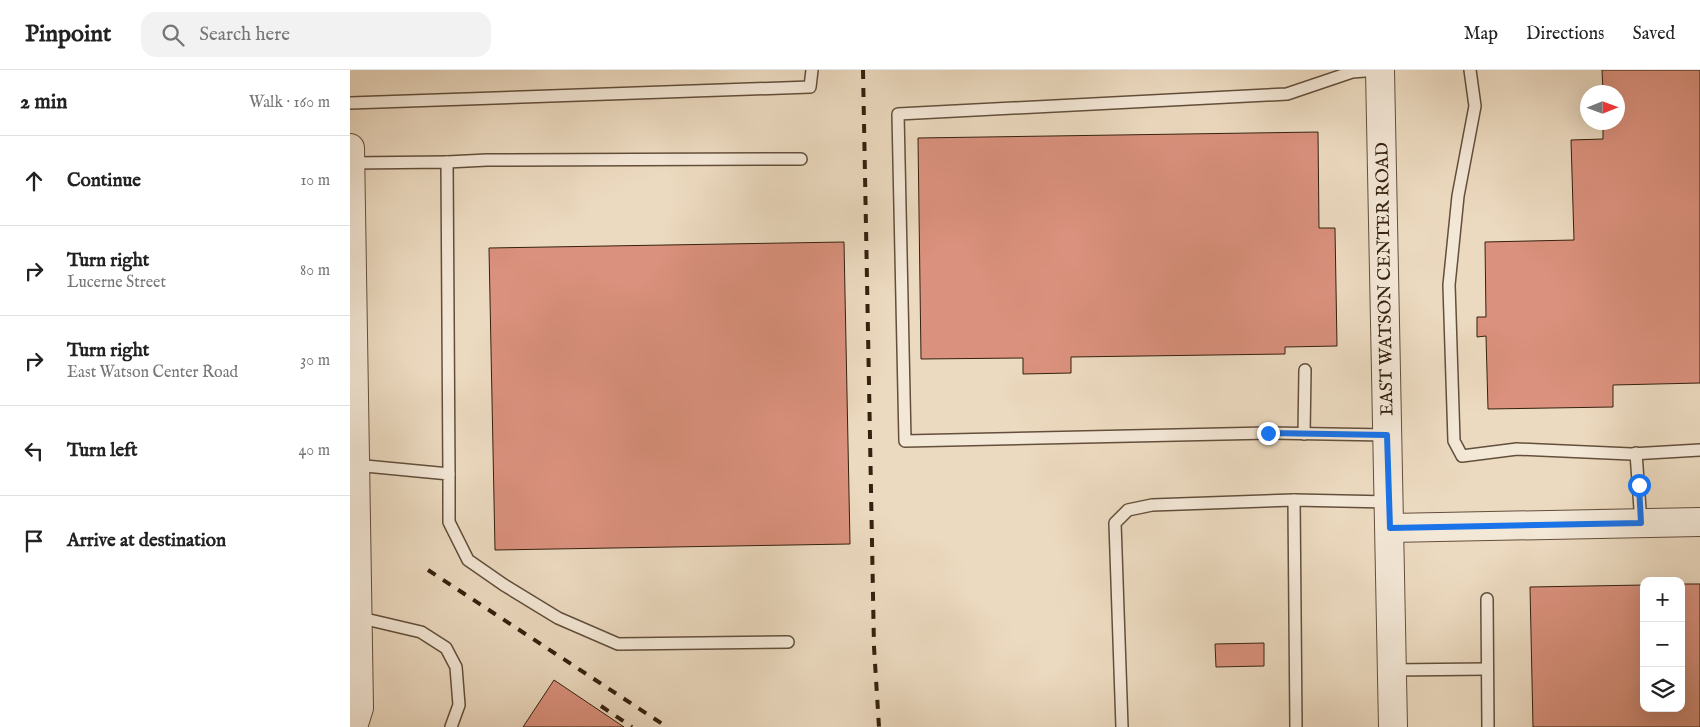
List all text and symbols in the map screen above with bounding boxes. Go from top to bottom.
search box [141,12,491,57]
text: Pinpoint [25,19,111,50]
icon: search [159,21,187,49]
text: Search here [199,23,290,47]
text: Map [1464,23,1498,46]
text: Directions [1526,23,1604,46]
text: Saved [1632,23,1675,46]
north arrow [1580,85,1625,130]
text: 2 min [20,89,67,116]
text: Walk · 160 m [249,93,330,113]
street label: EAST WATSON CENTER ROAD [1372,142,1399,416]
icon: ahead [20,167,48,195]
text: Continue [67,169,141,193]
text: 10 m [300,171,330,191]
text: Turn right [67,249,149,273]
icon: right [20,257,48,285]
text: 80 m [300,261,330,281]
text: Lucerne Street [67,273,166,293]
text: Turn right [67,339,149,363]
icon: right [20,347,48,375]
text: 30 m [300,351,330,371]
text: East Watson Center Road [67,363,238,383]
route end [1257,422,1280,445]
icon: left [20,437,48,465]
text: Turn left [67,439,138,463]
text: 40 m [298,441,330,461]
route start [1628,474,1651,497]
icon: arrive [20,527,48,555]
text: Arrive at destination [67,529,226,553]
map controls [1640,577,1685,712]
button: + [1640,577,1685,622]
button: − [1640,622,1685,667]
button: layers [1640,667,1685,712]

